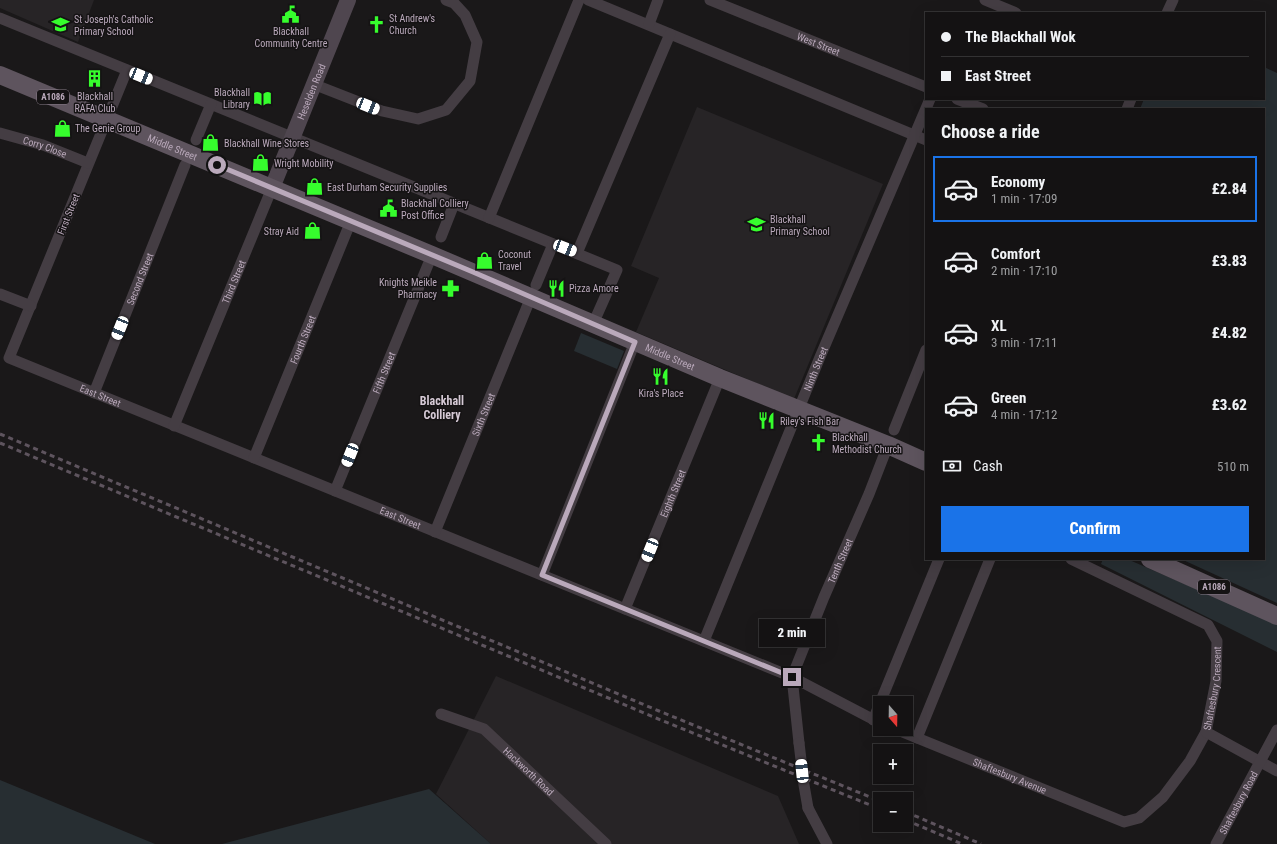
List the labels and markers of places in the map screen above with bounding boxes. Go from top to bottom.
public building icon: Blackhall Community Centre [281,4,301,24]
place label: St Andrew's Church [389,13,436,36]
place label: St Joseph's Catholic Primary School [74,14,154,37]
church icon: St Andrew's Church [366,14,386,34]
school or university icon: St Joseph's Catholic Primary School [51,15,71,35]
place label: Blackhall Community Centre [255,26,328,49]
building icon: Blackhall RAFA Club [85,69,105,89]
place label: Blackhall Library [214,87,250,110]
library icon: Blackhall Library [253,88,273,108]
place label: Blackhall RAFA Club [75,91,115,114]
shop icon: The Genie Group [52,118,72,138]
place label: The Genie Group [75,123,140,134]
shop icon: Blackhall Wine Stores [201,133,221,153]
place label: Blackhall Wine Stores [224,138,310,149]
shop icon: Wright Mobility [251,153,271,173]
place label: Wright Mobility [274,158,333,169]
shop icon: East Durham Security Supplies [304,177,324,197]
place label: East Durham Security Supplies [327,182,448,193]
place label: Blackhall Colliery Post Office [401,198,469,221]
public building icon: Blackhall Colliery Post Office [378,199,398,219]
place label: Blackhall Primary School [770,214,830,237]
school or university icon: Blackhall Primary School [747,215,767,235]
shop icon: Stray Aid [302,221,322,241]
place label: Stray Aid [264,226,299,237]
place label: Coconut Travel [498,249,531,272]
shop icon: Coconut Travel [475,250,495,270]
place label: Knights Meikle Pharmacy [379,277,437,300]
pharmacy icon: Knights Meikle Pharmacy [440,278,460,298]
restaurant icon: Pizza Amore [546,278,566,298]
place label: Pizza Amore [569,283,619,294]
restaurant icon: Kira's Place [651,366,671,386]
place label: Kira's Place [638,388,684,399]
restaurant icon: Riley's Fish Bar [757,411,777,431]
place label: Riley's Fish Bar [780,416,839,427]
place label: Blackhall Methodist Church [832,432,902,455]
church icon: Blackhall Methodist Church [809,433,829,453]

